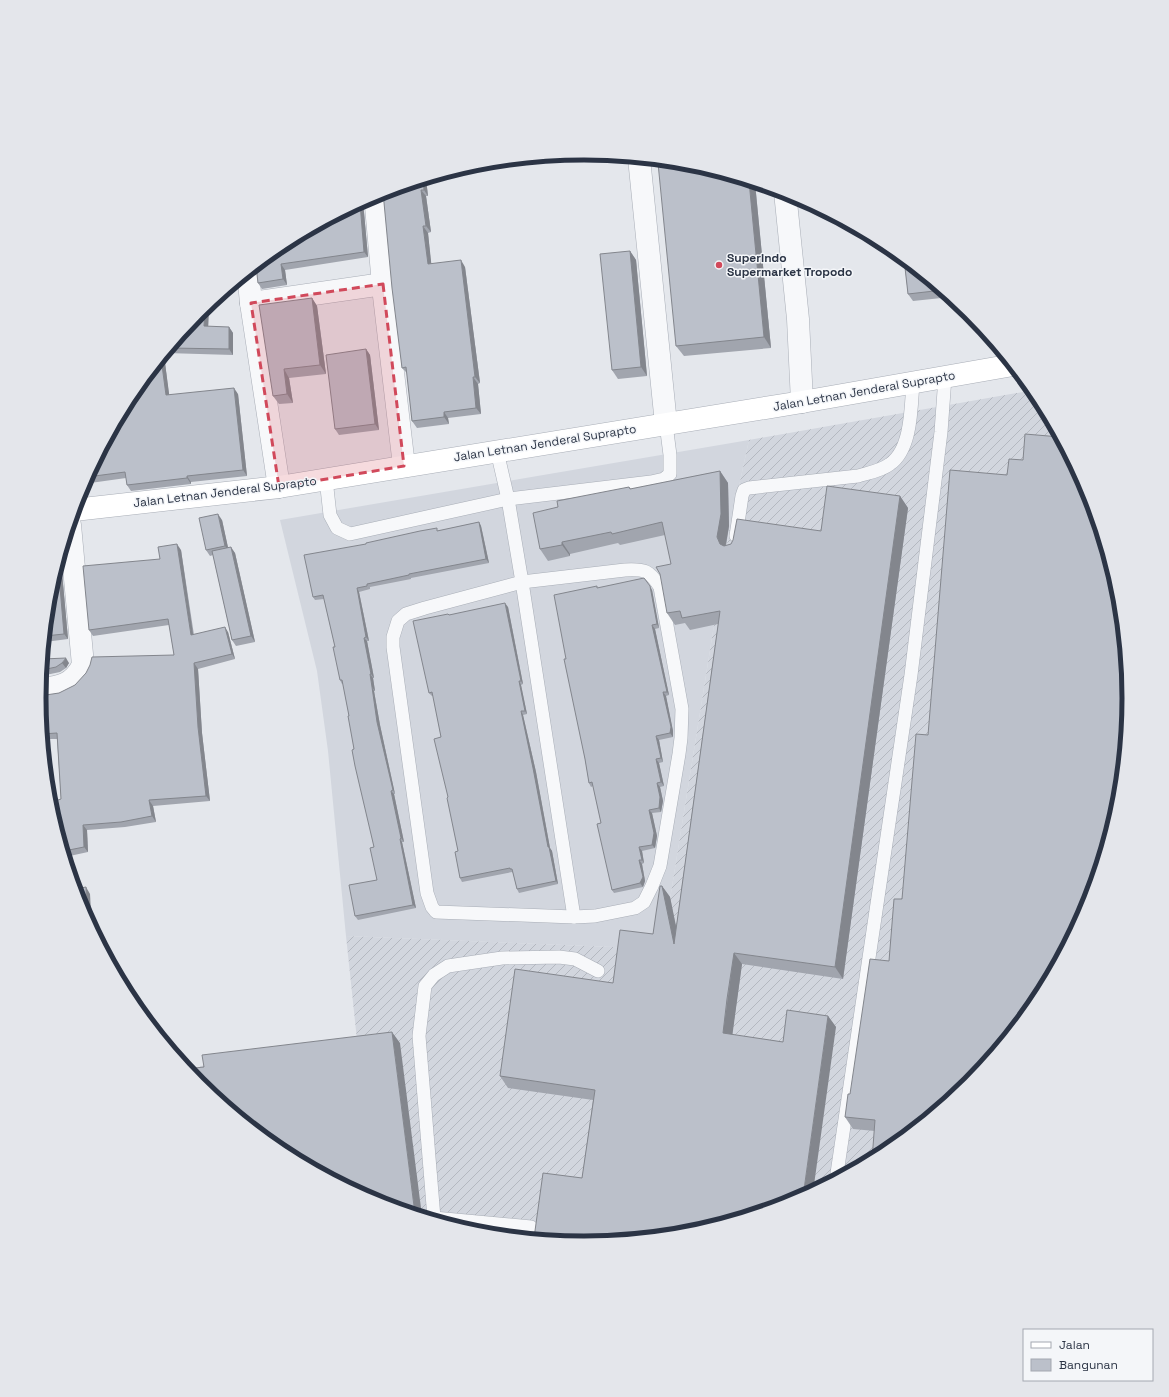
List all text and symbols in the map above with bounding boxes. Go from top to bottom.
place label: Superindo Supermarket Tropodo [727,250,852,280]
marker: Superindo Supermarket Tropodo [714,260,724,270]
street label: Jalan Letnan Jenderal Suprapto [772,367,956,415]
street label: Jalan Letnan Jenderal Suprapto [452,421,638,465]
street label: Jalan Letnan Jenderal Suprapto [132,473,318,511]
legend [1023,1329,1153,1381]
text: Jalan [1059,1337,1090,1353]
text: Bangunan [1059,1357,1118,1373]

